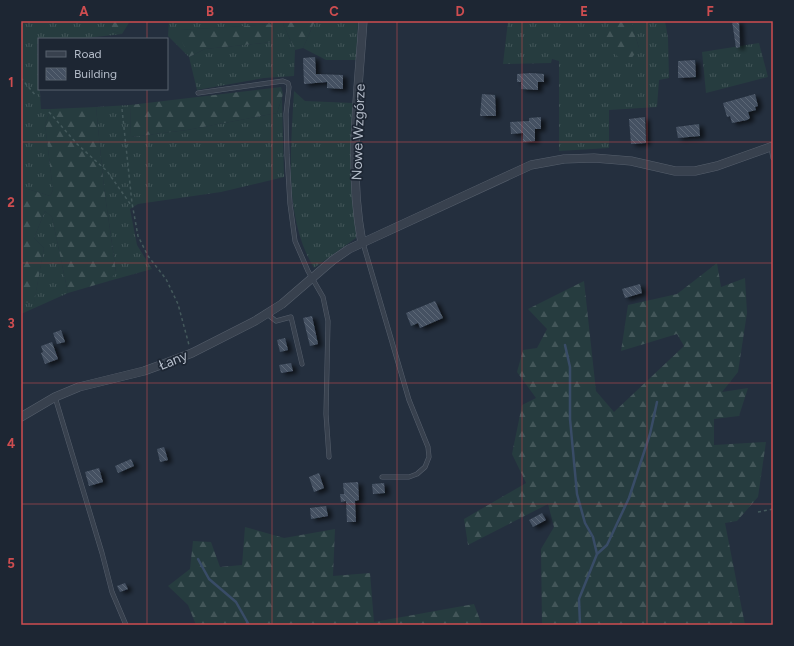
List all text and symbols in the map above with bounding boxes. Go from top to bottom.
text: A [79,4,89,19]
text: B [206,4,214,19]
text: C [329,4,339,19]
text: D [455,4,465,19]
text: E [580,4,588,19]
text: F [706,4,714,19]
legend [38,38,168,90]
text: Road [74,47,102,61]
text: Building [74,67,117,81]
text: 1 [8,75,14,90]
street label: Nowe Wzgórze [348,83,369,181]
text: 2 [7,195,15,210]
text: 3 [7,316,15,331]
street label: Łany [156,347,191,374]
text: 4 [7,436,15,451]
text: 5 [7,556,15,571]

